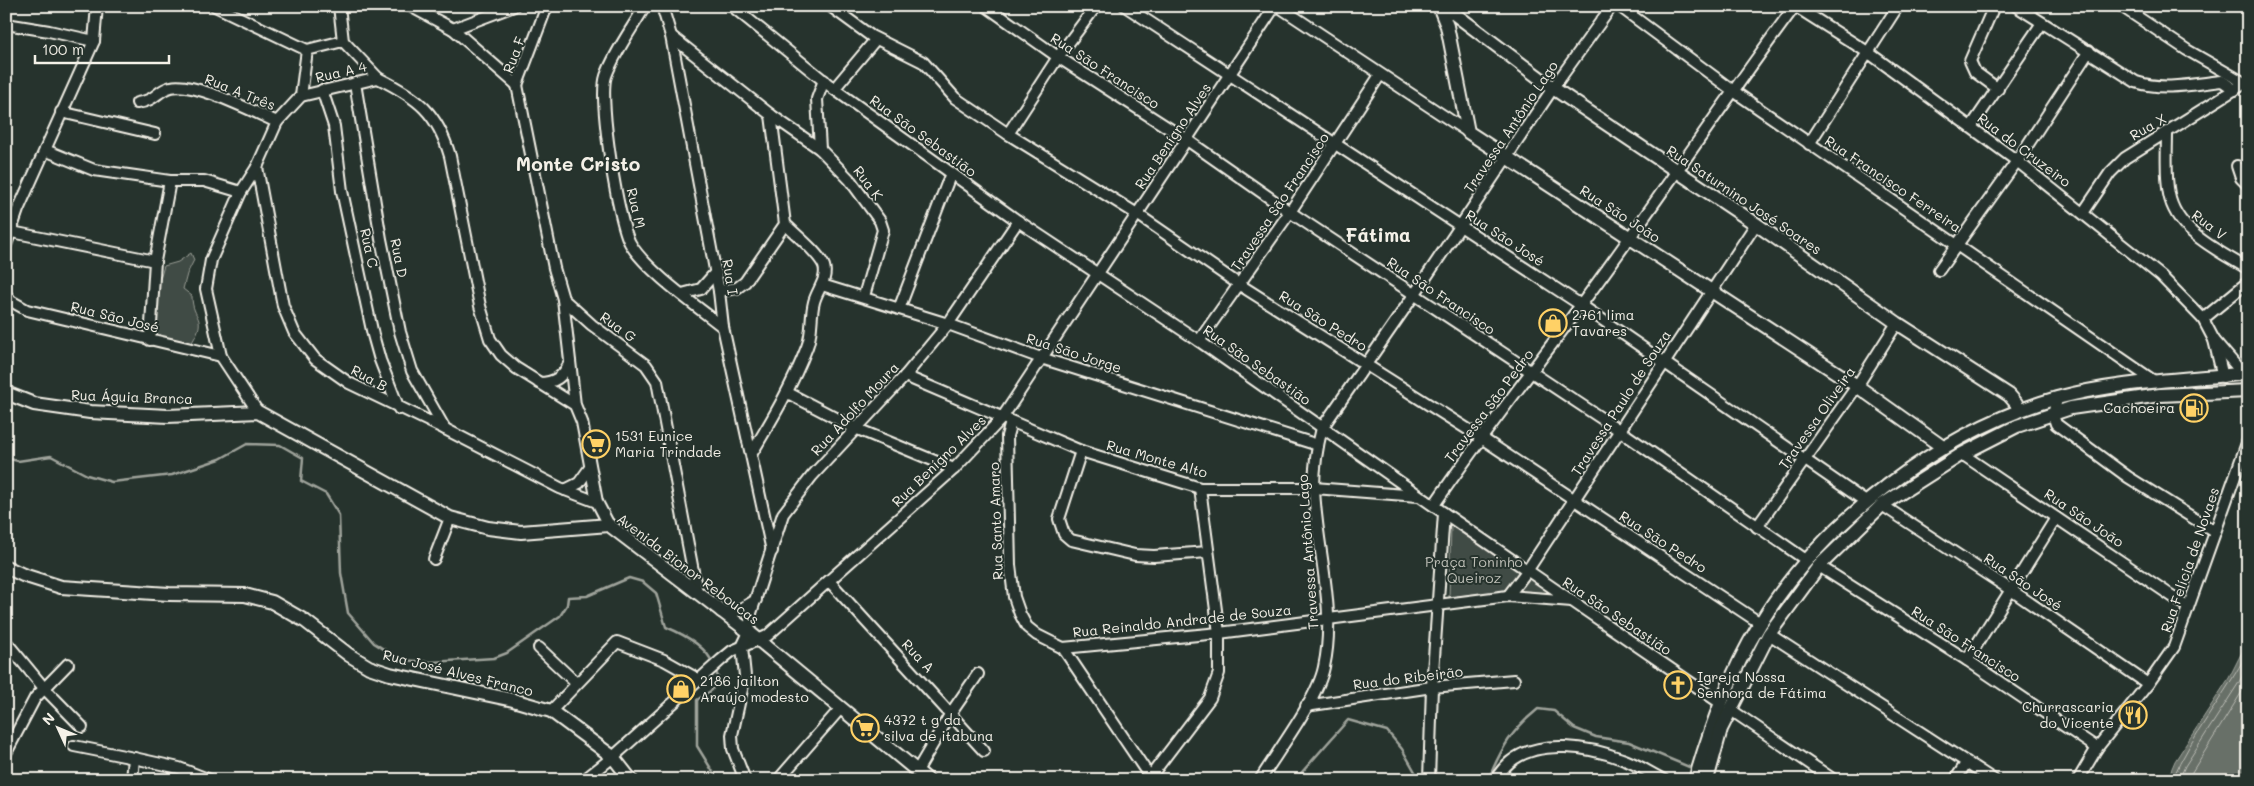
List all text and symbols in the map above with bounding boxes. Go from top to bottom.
street label: Rua São Francisco [1047,28,1163,113]
scale bar [35,32,169,64]
street label: Rua F [498,34,529,76]
text: 100 m [42,39,84,59]
street label: Rua A 4 [313,56,369,87]
street label: Travessa Antônio Lago [1459,57,1562,197]
street label: Rua A Três [202,69,278,114]
street label: Rua Benígno Alves [1130,79,1215,192]
street label: Rua São Sebastião [866,90,981,181]
street label: Rua do Cruzeiro [1974,108,2075,191]
street label: Rua X [2126,109,2169,145]
street label: Travessa São Francisco [1226,129,1333,275]
street label: Rua Francisco Ferreira [1821,131,1965,236]
street label: Rua Saturnino José Soares [1663,140,1826,259]
district label: Monte Cristo [516,151,640,176]
street label: Rua K [849,162,888,204]
street label: Rua São João [1576,180,1664,247]
street label: Rua M [623,186,650,230]
street label: Rua São José [1462,205,1548,270]
street label: Rua V [2188,205,2231,244]
district label: Fátima [1345,222,1411,247]
street label: Rua C [356,226,383,269]
street label: Rua D [386,237,413,279]
street label: Rua São Francisco [1384,252,1499,339]
street label: Rua I [718,258,743,296]
street label: Rua São Pedro [1276,286,1371,355]
street label: Rua São José [69,296,161,337]
place label: 2761 lima Tavares [1572,305,1634,340]
street label: Rua G [596,307,640,346]
shop icon: 2761 lima Tavares [1538,308,1568,338]
street label: Rua São Sebastião [1200,320,1315,409]
street label: Travessa Paulo de Souza [1566,326,1675,479]
street label: Rua São Jorge [1024,328,1124,377]
street label: Travessa São Pedro [1440,345,1537,466]
street label: Rua Adolfo Moura [806,358,903,459]
street label: Rua B [348,360,391,395]
street label: Travessa Oliveira [1774,363,1859,473]
street label: Rua Águia Branca [71,385,193,408]
fuel station icon: Cachoeira [2179,393,2209,423]
place label: Cachoeira [2103,398,2175,417]
street label: Rua Benígno Alves [887,411,990,511]
place label: 1531 Eunice Maria Trindade [615,426,721,461]
supermarket icon: 1531 Eunice Maria Trindade [581,429,611,459]
street label: Rua Monte Alto [1105,435,1210,482]
street label: Rua Santo Amaro [984,462,1007,580]
street label: Travessa Antônio Lago [1293,474,1322,630]
street label: Rua São João [2041,484,2128,551]
street label: Rua Felícia de Novaes [2156,485,2223,635]
street label: Rua São Pedro [1616,506,1711,577]
street label: Avenida Bionor Reboucas [613,509,763,628]
street label: Rua São José [1980,548,2066,615]
park label: Praça Toninho Queiroz [1425,552,1523,587]
street label: Rua São Sebastião [1559,572,1676,659]
street label: Rua Reinaldo Andrade de Souza [1072,600,1292,641]
street label: Rua São Francisco [1908,601,2024,686]
street label: Rua A [898,635,939,677]
street label: Rua José Alves Franco [381,645,535,700]
street label: Rua do Ribeirão [1352,661,1464,694]
place label: Igreja Nossa Senhora de Fátima [1697,667,1827,702]
church icon: Igreja Nossa Senhora de Fátima [1663,670,1693,700]
place label: 2186 jailton Araújo modesto [700,671,809,706]
shop icon: 2186 jailton Araújo modesto [666,674,696,704]
place label: Churrascaria do Vicente [2022,697,2114,732]
restaurant icon: Churrascaria do Vicente [2118,700,2148,730]
north arrow [32,704,82,754]
text: N [38,708,59,729]
place label: 4372 t g da silva de itabuna [884,710,993,745]
supermarket icon: 4372 t g da silva de itabuna [850,713,880,743]

